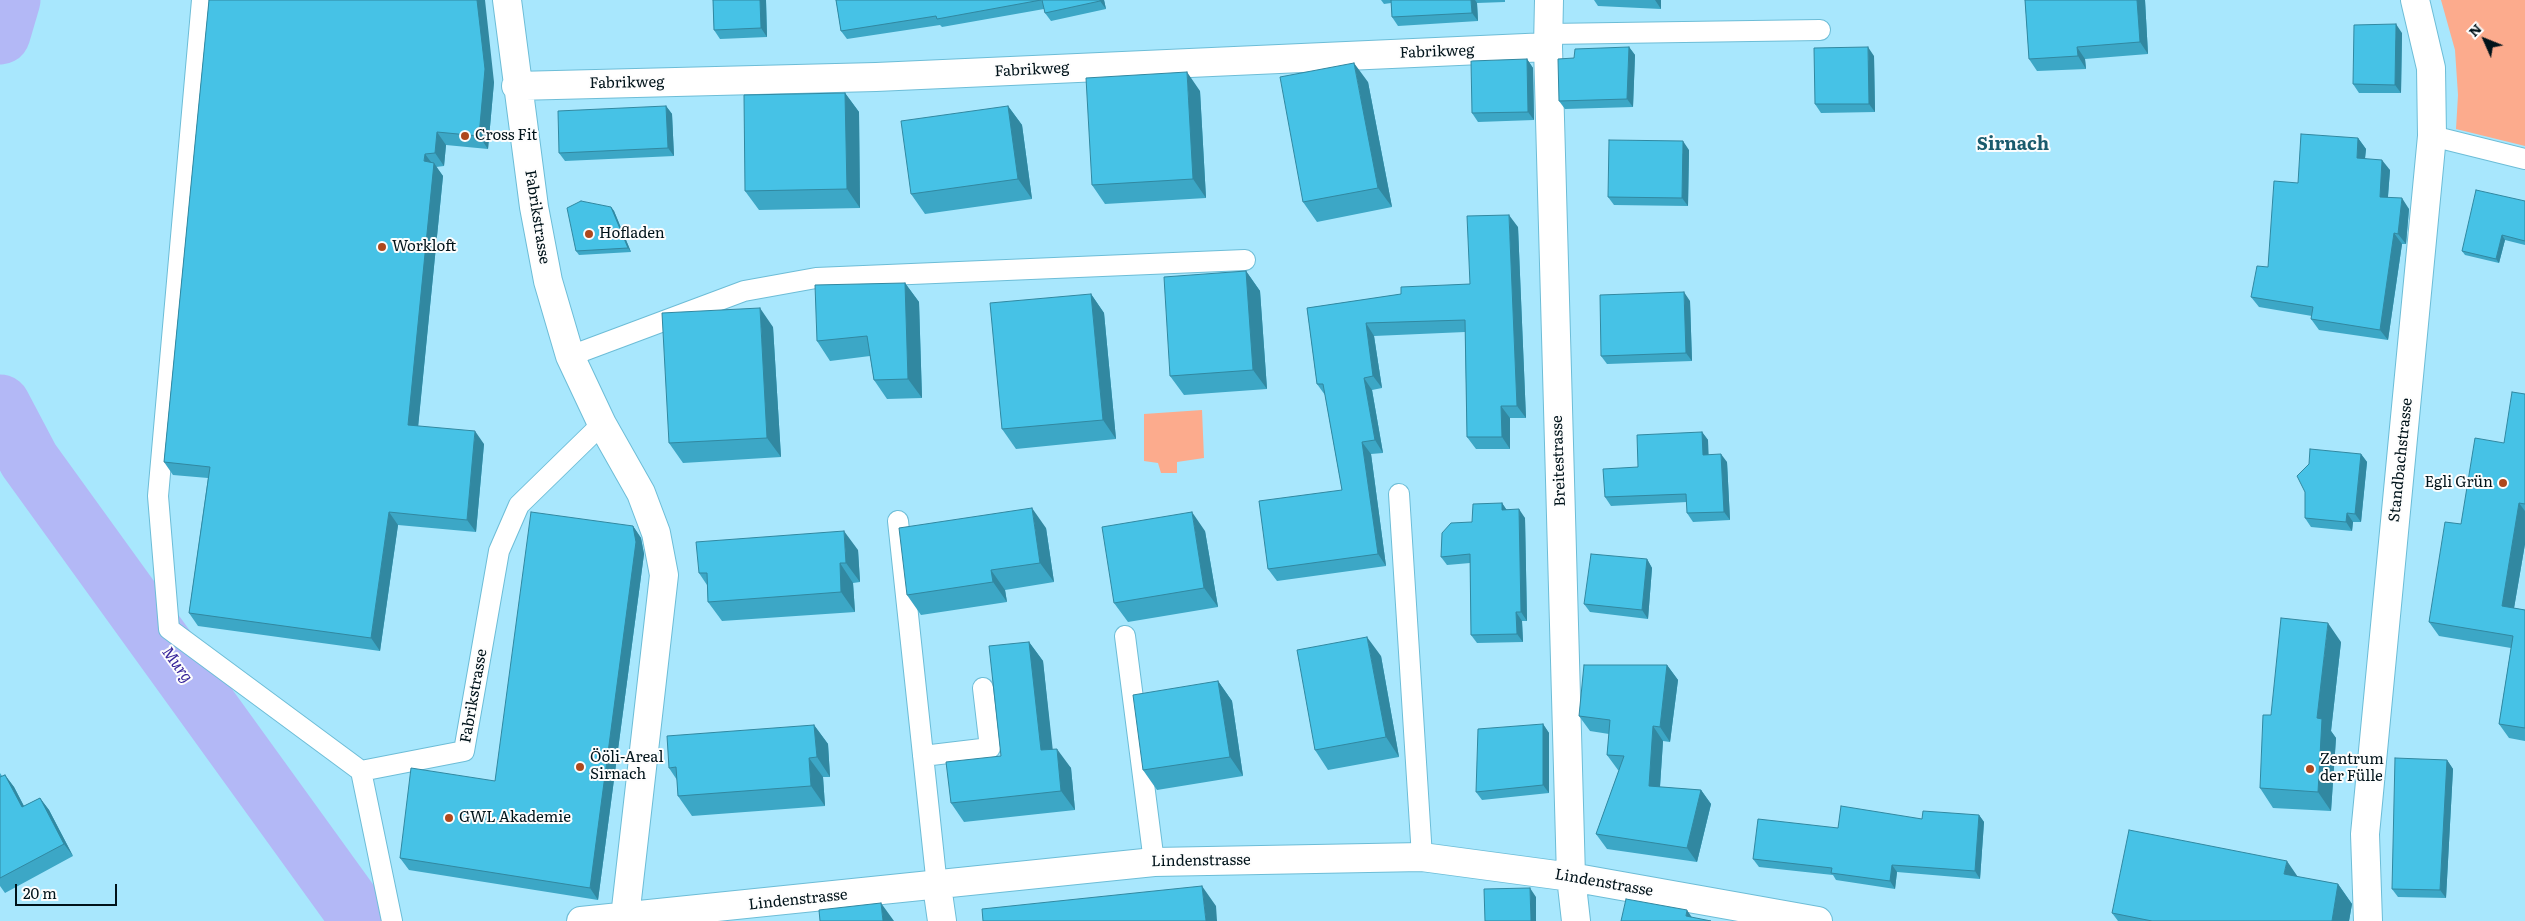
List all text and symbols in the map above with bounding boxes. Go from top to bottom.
north arrow [2460,15,2510,65]
text: N [2463,18,2485,41]
street label: Fabrikweg [1399,42,1475,62]
street label: Fabrikweg [994,59,1070,81]
street label: Fabrikweg [589,73,665,93]
place label: Cross Fit [475,127,537,145]
marker: Cross Fit [459,130,471,142]
district label: Sirnach [1977,134,2049,156]
street label: Fabrikstrasse [521,169,553,265]
place label: Hofladen [599,225,665,243]
marker: Hofladen [583,228,595,240]
place label: Workloft [392,238,456,256]
marker: Workloft [376,241,388,253]
street label: Standbachstrasse [2386,397,2416,523]
street label: Breitestrasse [1548,415,1570,507]
place label: Egli Grün [2424,474,2493,492]
marker: Egli Grün [2497,477,2509,489]
water label: Murg [158,643,196,687]
street label: Fabrikstrasse [457,648,491,744]
place label: Ööli-Areal Sirnach [590,749,663,784]
place label: Zentrum der Fülle [2320,751,2384,786]
marker: Ööli-Areal Sirnach [574,761,586,773]
marker: Zentrum der Fülle [2304,763,2316,775]
place label: GWL Akademie [459,809,571,827]
marker: GWL Akademie [443,812,455,824]
street label: Lindenstrasse [1151,851,1251,871]
street label: Lindenstrasse [1553,865,1655,901]
scale bar [18,874,120,906]
text: 20 m [23,881,57,904]
street label: Lindenstrasse [748,886,848,914]

